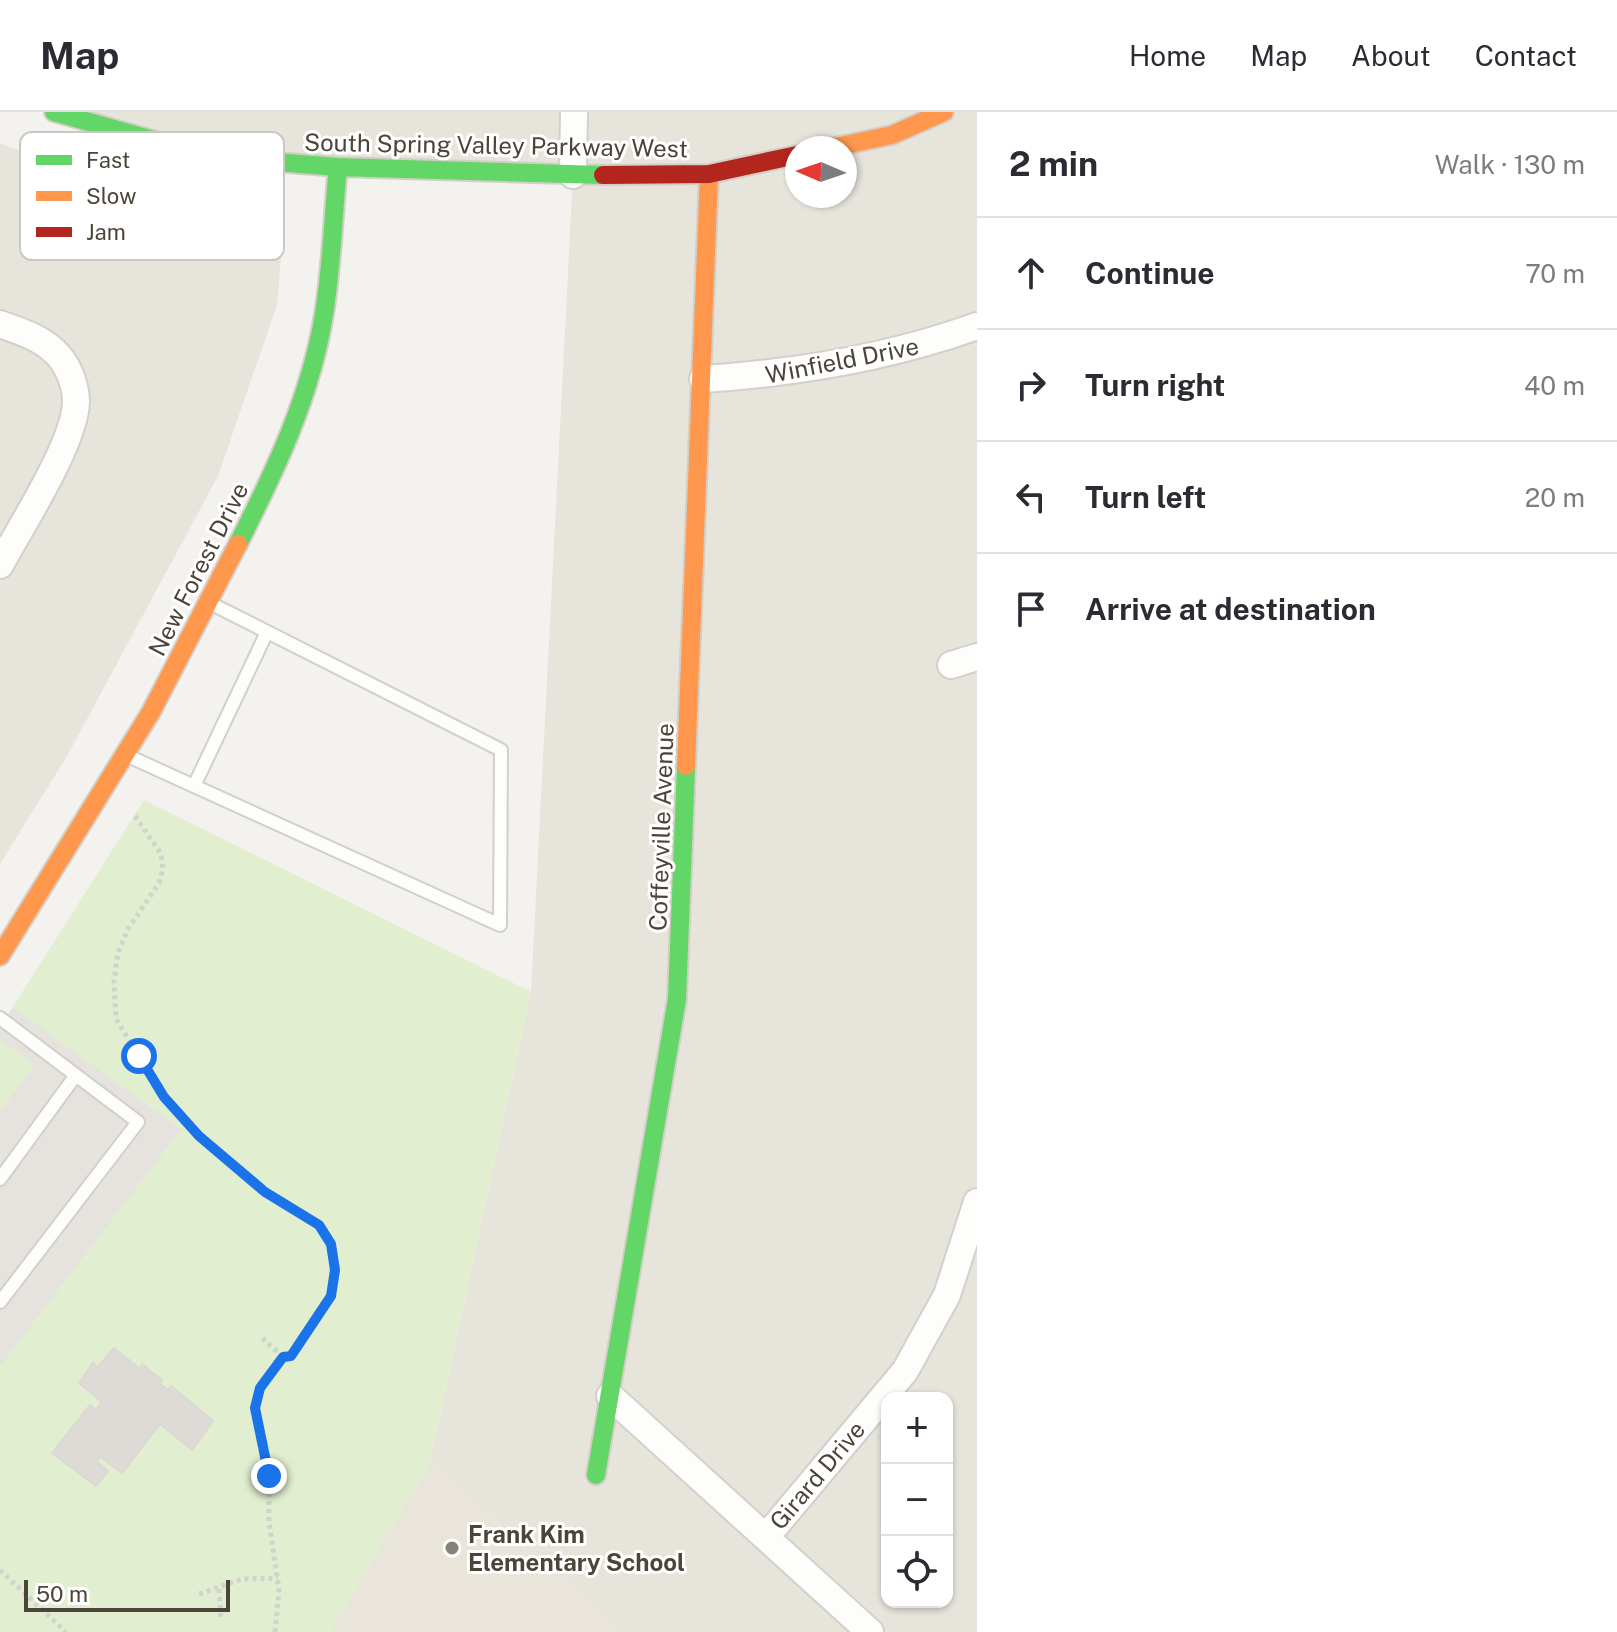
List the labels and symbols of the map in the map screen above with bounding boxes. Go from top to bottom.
street label: South Spring Valley Parkway West [304,128,688,162]
legend [20,132,284,260]
north arrow [785,136,857,208]
text: Fast [86,147,130,173]
text: Slow [86,183,136,209]
text: Jam [86,219,126,245]
street label: Winfield Drive [763,331,921,389]
street label: New Forest Drive [142,478,254,660]
street label: Coffeyville Avenue [643,723,679,931]
route start [121,1038,157,1074]
street label: Girard Drive [764,1415,870,1535]
route end [251,1458,287,1494]
place label: Frank Kim Elementary School [468,1520,685,1576]
marker: Frank Kim Elementary School [443,1539,461,1557]
scale bar [24,1576,230,1612]

